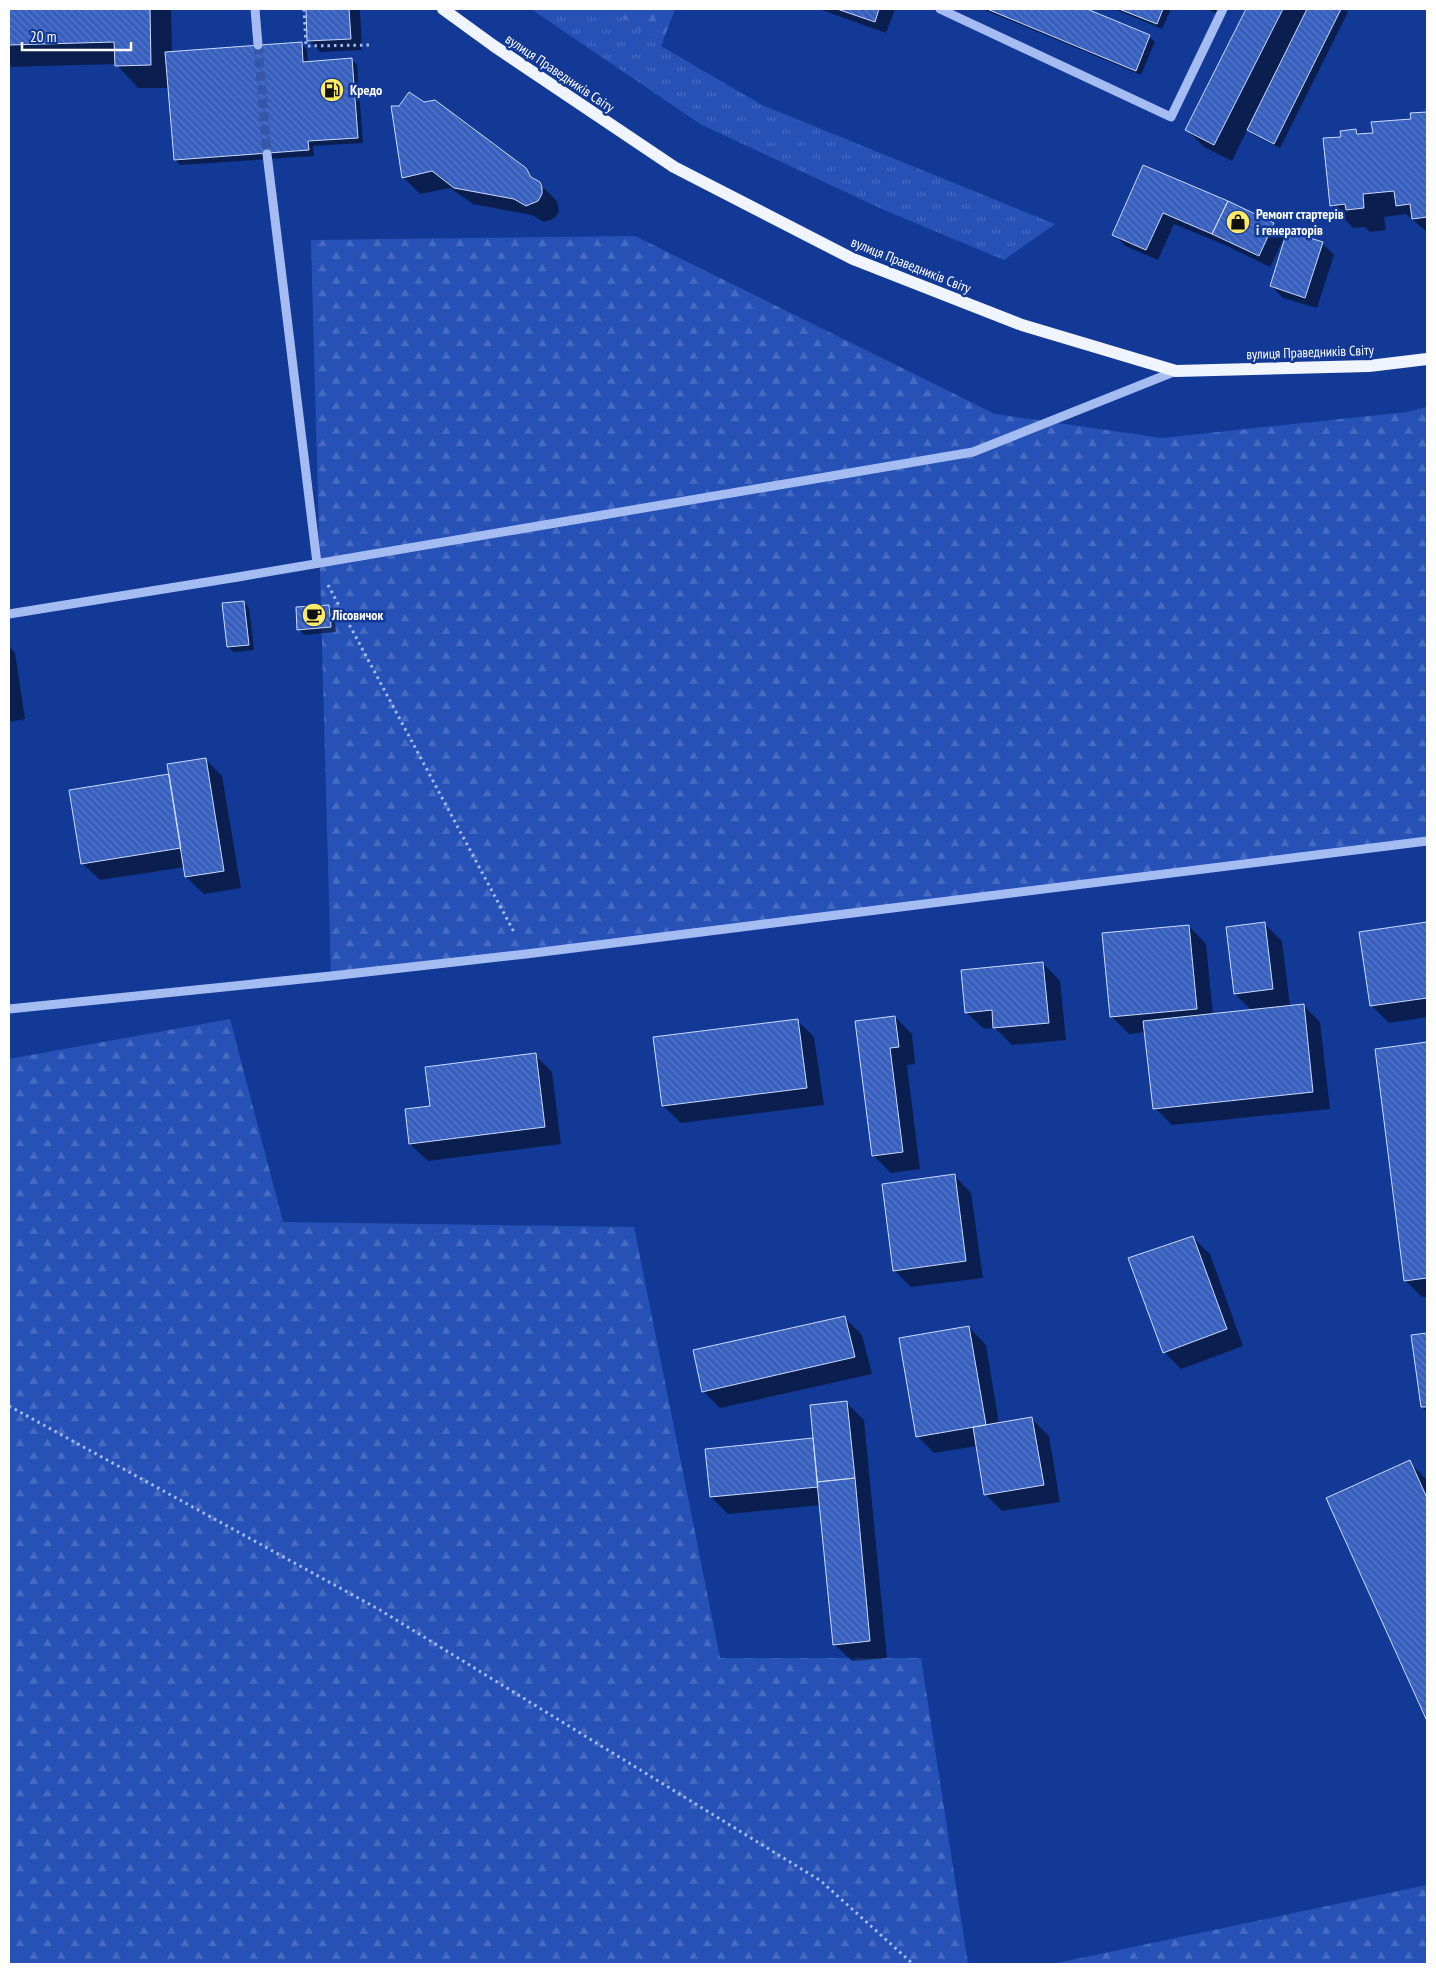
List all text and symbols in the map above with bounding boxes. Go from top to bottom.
scale bar [22,20,131,52]
text: 20 m [30,27,56,46]
street label: вулиця Праведників Світу [502,30,619,117]
fuel station icon: Кредо [319,77,345,103]
place label: Кредо [350,81,382,99]
place label: Ремонт стартерів і генераторів [1256,205,1344,239]
shop icon: Ремонт стартерів і генераторів [1225,209,1251,235]
street label: вулиця Праведників Світу [848,233,974,298]
street label: вулиця Праведників Світу [1246,341,1375,363]
cafe icon: Лісовичок [301,602,327,628]
place label: Лісовичок [331,606,384,624]

